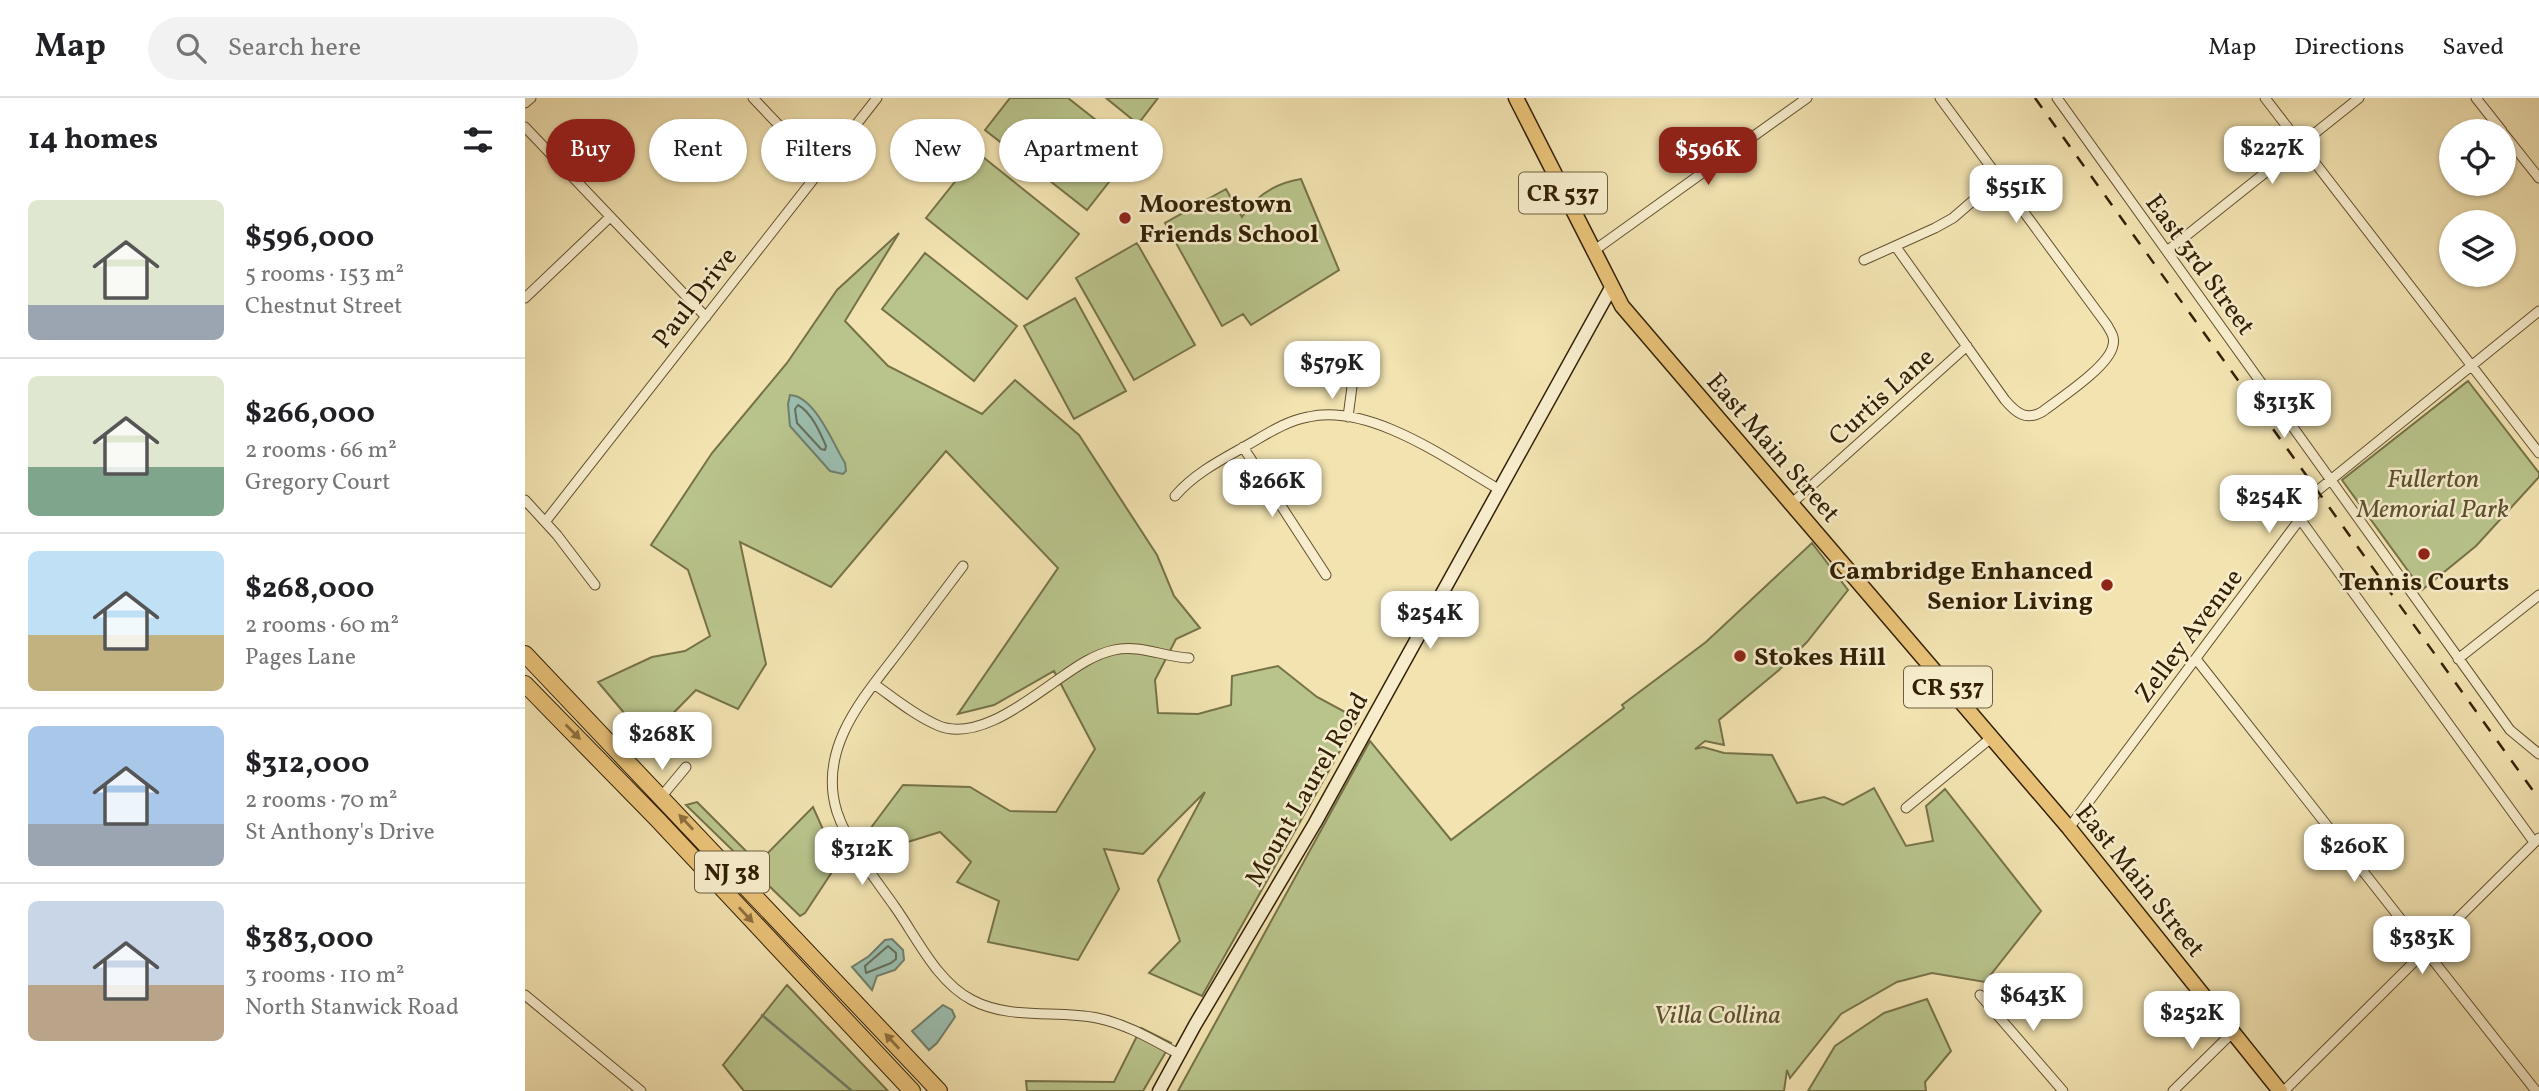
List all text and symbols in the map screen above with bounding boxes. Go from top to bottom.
search box [148,17,638,80]
text: Map [35,25,106,71]
icon: search [172,29,210,67]
text: Search here [228,30,361,66]
text: Map [2208,31,2256,65]
text: Directions [2294,31,2404,65]
text: Saved [2442,31,2504,65]
text: 14 homes [28,119,158,161]
chip: Buy [546,119,635,182]
chip: Rent [649,119,747,182]
chip: Filters [761,119,876,182]
chip: New [890,119,985,182]
chip: Apartment [999,119,1163,182]
map controls [2439,119,2516,287]
button: locate [2439,119,2516,196]
icon: filters [459,121,497,159]
pin: $227K [2223,126,2321,186]
pin: $596K [1659,127,1757,187]
text: $227K [2240,133,2304,165]
text: $596K [1675,134,1741,166]
pin: $551K [1967,166,2065,225]
road number: CR 537 [1519,172,1607,214]
text: $551K [1986,172,2046,204]
place label: Moorestown Friends School [1139,187,1319,253]
street label: East 3rd Street [2136,187,2263,343]
marker: Moorestown Friends School [1117,210,1133,226]
button: layers [2439,210,2516,287]
text: $596,000 [245,217,374,259]
icon: home [84,228,168,312]
street label: Paul Drive [645,240,746,356]
text: 5 rooms · 153 m² [245,259,404,291]
text: Chestnut Street [245,291,402,323]
street label: Curtis Lane [1822,340,1943,455]
pin: $579K [1283,342,1381,401]
text: $579K [1300,348,1364,380]
street label: East Main Street [1697,366,1848,531]
pin: $313K [2235,380,2333,440]
text: $313K [2253,387,2315,419]
text: $266,000 [245,393,375,435]
icon: home [84,404,168,488]
text: 2 rooms · 66 m² [245,435,397,467]
pin: $266K [1223,460,1321,519]
park label: Fullerton Memorial Park [2356,462,2509,528]
text: $266K [1239,466,1305,498]
text: Gregory Court [245,467,390,499]
pin: $254K [2220,476,2318,535]
text: $254K [2236,482,2302,514]
marker: Tennis Courts [2416,546,2432,562]
place label: Cambridge Enhanced Senior Living [1829,554,2093,620]
street label: Zelley Avenue [2127,562,2252,711]
place label: Tennis Courts [2339,565,2509,601]
text: $268,000 [245,568,374,610]
marker: Cambridge Enhanced Senior Living [2099,577,2115,593]
icon: home [84,579,168,663]
pin: $254K [1381,592,1479,651]
text: $254K [1397,598,1463,630]
text: 2 rooms · 60 m² [245,610,399,642]
place label: Stokes Hill [1754,640,1886,676]
text: Pages Lane [245,642,356,674]
marker: Stokes Hill [1732,648,1748,664]
road number: CR 537 [1904,666,1992,708]
street label: Mount Laurel Road [1237,686,1378,894]
pin: $268K [613,712,711,772]
text: $268K [629,719,695,751]
one-way arrow [564,724,581,740]
text: $312,000 [245,743,369,785]
icon: home [84,754,168,838]
text: 2 rooms · 70 m² [245,785,398,817]
street label: East Main Street [2066,797,2213,966]
one-way arrow [678,814,694,831]
text: St Anthony's Drive [245,817,435,849]
pin: $260K [2305,824,2403,884]
pin: $312K [813,828,911,887]
text: $260K [2320,831,2388,863]
text: $312K [831,834,893,866]
road number: NJ 38 [695,852,769,892]
one-way arrow [738,906,754,924]
pin: $383K [2373,916,2471,976]
text: $383,000 [245,918,373,960]
text: $383K [2389,923,2455,955]
icon: home [84,929,168,1013]
text: 3 rooms · 110 m² [245,960,405,992]
pin: $643K [1984,974,2082,1033]
text: $643K [2000,980,2066,1012]
text: North Stanwick Road [245,992,459,1024]
pin: $252K [2143,992,2241,1051]
park label: Villa Collina [1653,998,1781,1034]
text: $252K [2160,998,2224,1030]
one-way arrow [883,1033,900,1050]

